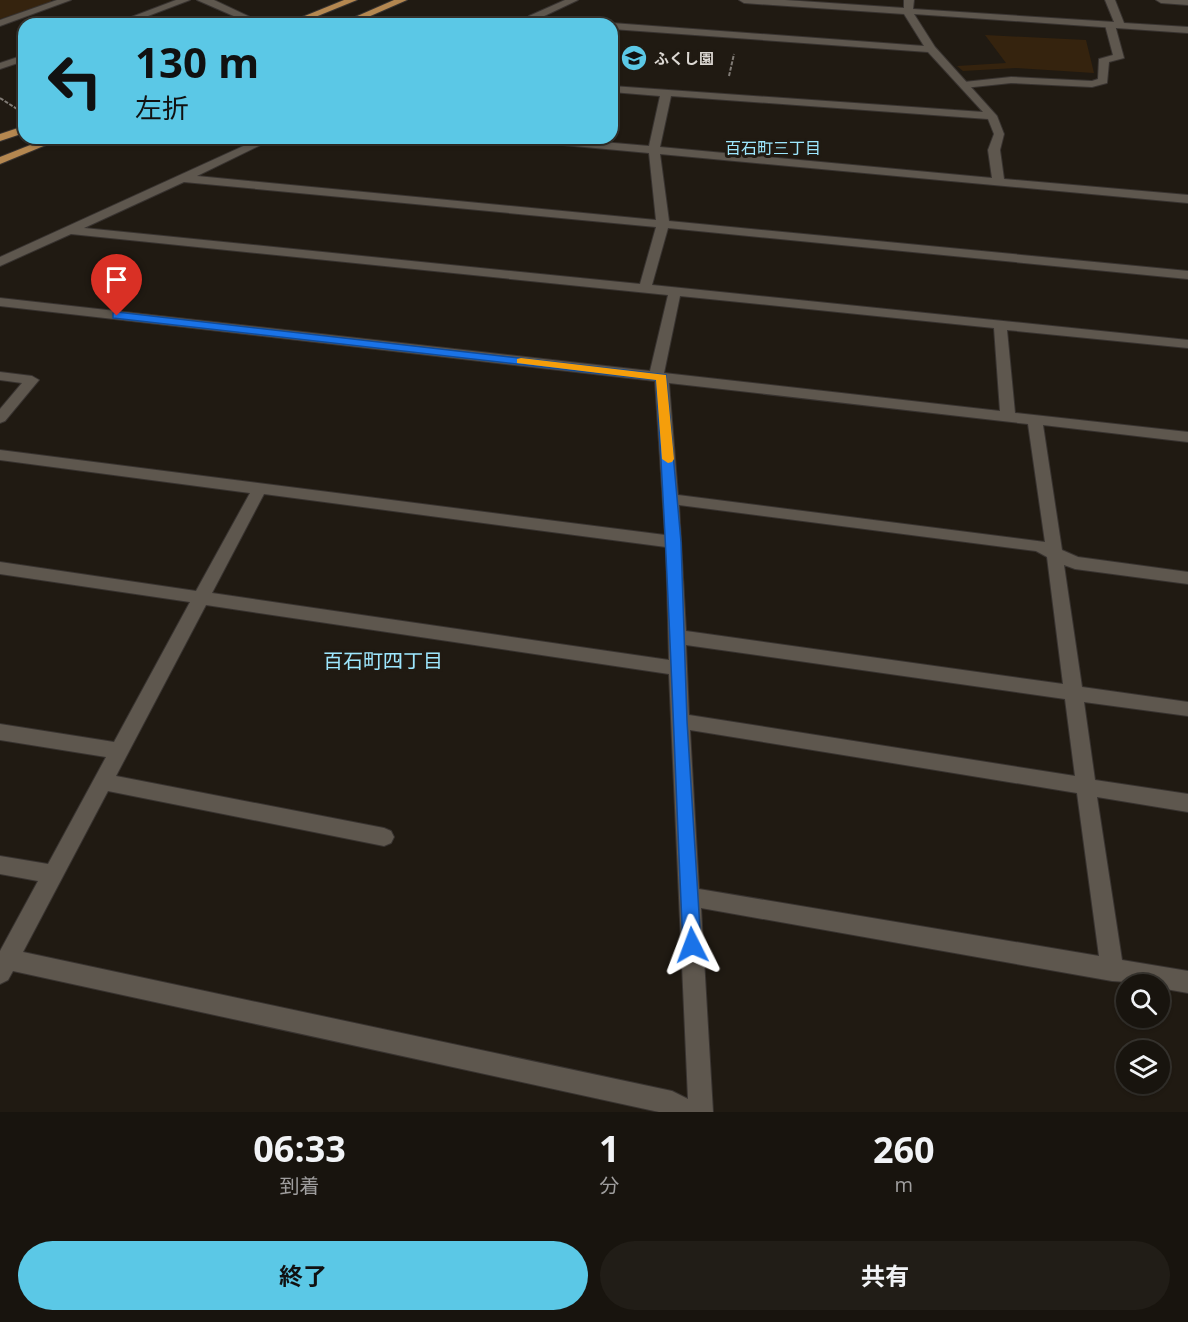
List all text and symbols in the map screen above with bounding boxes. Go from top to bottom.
text: 130 m [135,33,259,90]
icon: left [36,42,114,120]
school or university icon: ふくし園 [619,43,649,73]
place label: ふくし園 [654,48,714,68]
text: 左折 [135,89,189,126]
district label: 百石町三丁目 [725,137,821,159]
pin [91,254,142,316]
icon: arrive [100,263,133,296]
district label: 百石町四丁目 [323,647,443,674]
position arrow [660,913,724,977]
map controls [1116,974,1170,1094]
button: search [1116,974,1170,1028]
button: layers [1116,1040,1170,1094]
text: 06:33 [253,1124,346,1173]
text: 1 [599,1124,620,1173]
text: 260 [873,1125,935,1174]
text: m [895,1171,913,1198]
text: 到着 [280,1172,320,1199]
text: 分 [599,1172,619,1199]
button: 終了 [18,1241,588,1310]
button: 共有 [600,1241,1170,1310]

